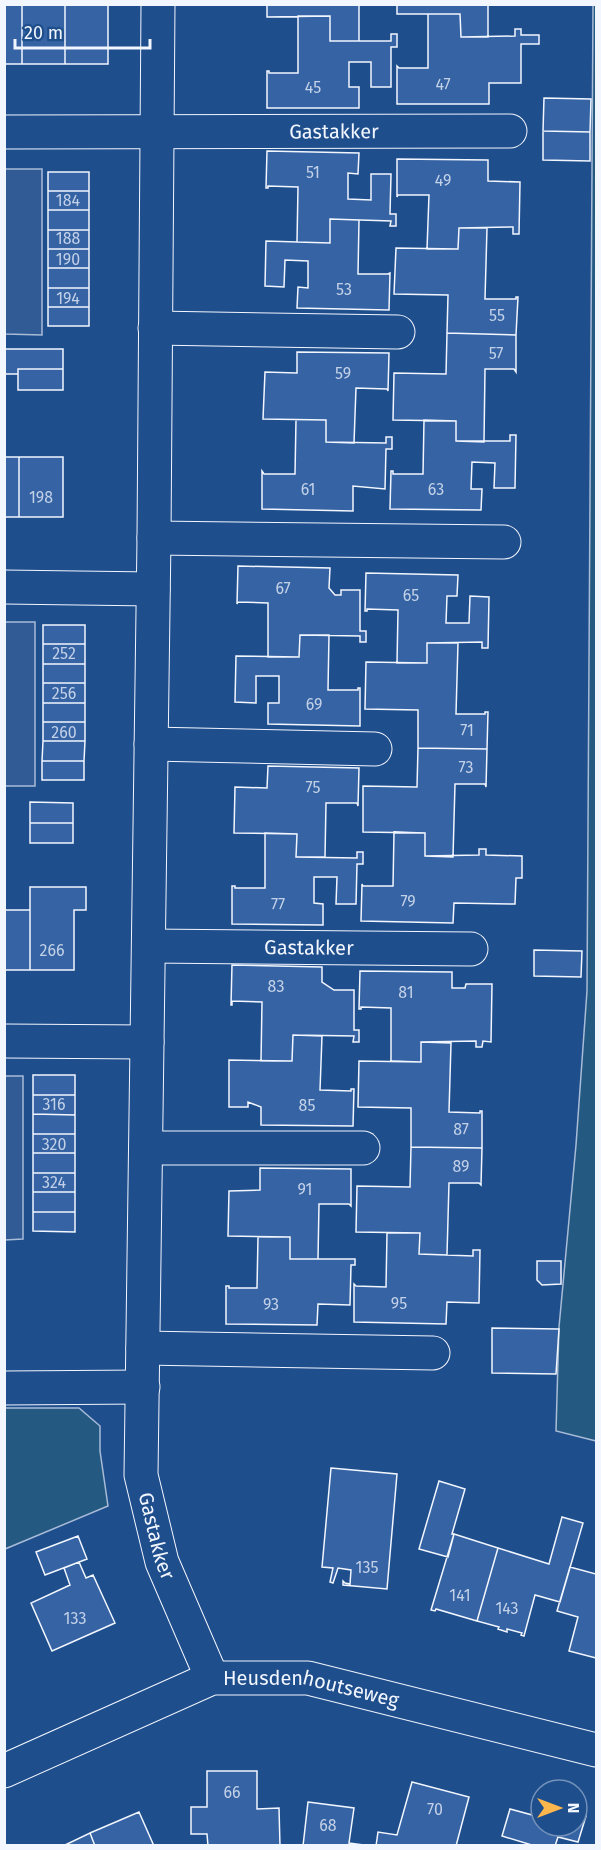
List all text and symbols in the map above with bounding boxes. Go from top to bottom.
scale bar [15,12,150,50]
text: 20 m [24,22,63,44]
house number: 47 [435,75,451,94]
house number: 45 [305,78,321,97]
street label: Gastakker [289,119,379,143]
house number: 51 [306,163,320,182]
house number: 49 [435,171,451,190]
house number: 184 [56,191,81,210]
house number: 188 [56,229,80,248]
house number: 190 [56,250,80,269]
house number: 53 [336,280,352,299]
house number: 194 [56,289,80,308]
house number: 55 [489,306,505,325]
house number: 57 [489,344,503,363]
house number: 59 [335,364,351,383]
house number: 61 [301,480,315,499]
house number: 63 [428,480,444,499]
house number: 198 [29,488,53,507]
house number: 67 [275,579,291,598]
house number: 65 [403,586,419,605]
house number: 252 [52,644,76,663]
house number: 256 [52,684,76,703]
house number: 69 [306,695,322,714]
house number: 71 [460,721,474,740]
house number: 260 [51,723,77,742]
house number: 73 [459,758,473,777]
house number: 75 [306,778,320,797]
house number: 79 [400,892,416,911]
house number: 77 [271,895,285,914]
street label: Gastakker [264,935,354,960]
house number: 266 [40,941,64,960]
house number: 83 [268,977,284,996]
house number: 81 [398,983,414,1002]
house number: 316 [42,1095,66,1114]
house number: 85 [299,1096,315,1115]
house number: 87 [453,1120,469,1139]
house number: 320 [42,1135,66,1154]
house number: 89 [453,1157,469,1176]
house number: 324 [42,1173,66,1192]
house number: 91 [297,1180,313,1199]
house number: 95 [391,1294,407,1313]
house number: 93 [263,1295,279,1314]
street label: Gastakker [134,1490,180,1584]
house number: 135 [356,1558,378,1577]
house number: 141 [449,1586,471,1605]
house number: 143 [495,1599,519,1618]
house number: 133 [64,1609,86,1628]
street label: Heusdenhoutseweg [223,1665,402,1712]
north arrow [529,1778,589,1838]
house number: 66 [223,1783,241,1802]
house number: 70 [427,1800,443,1819]
text: N [564,1803,583,1813]
house number: 68 [319,1816,337,1835]

